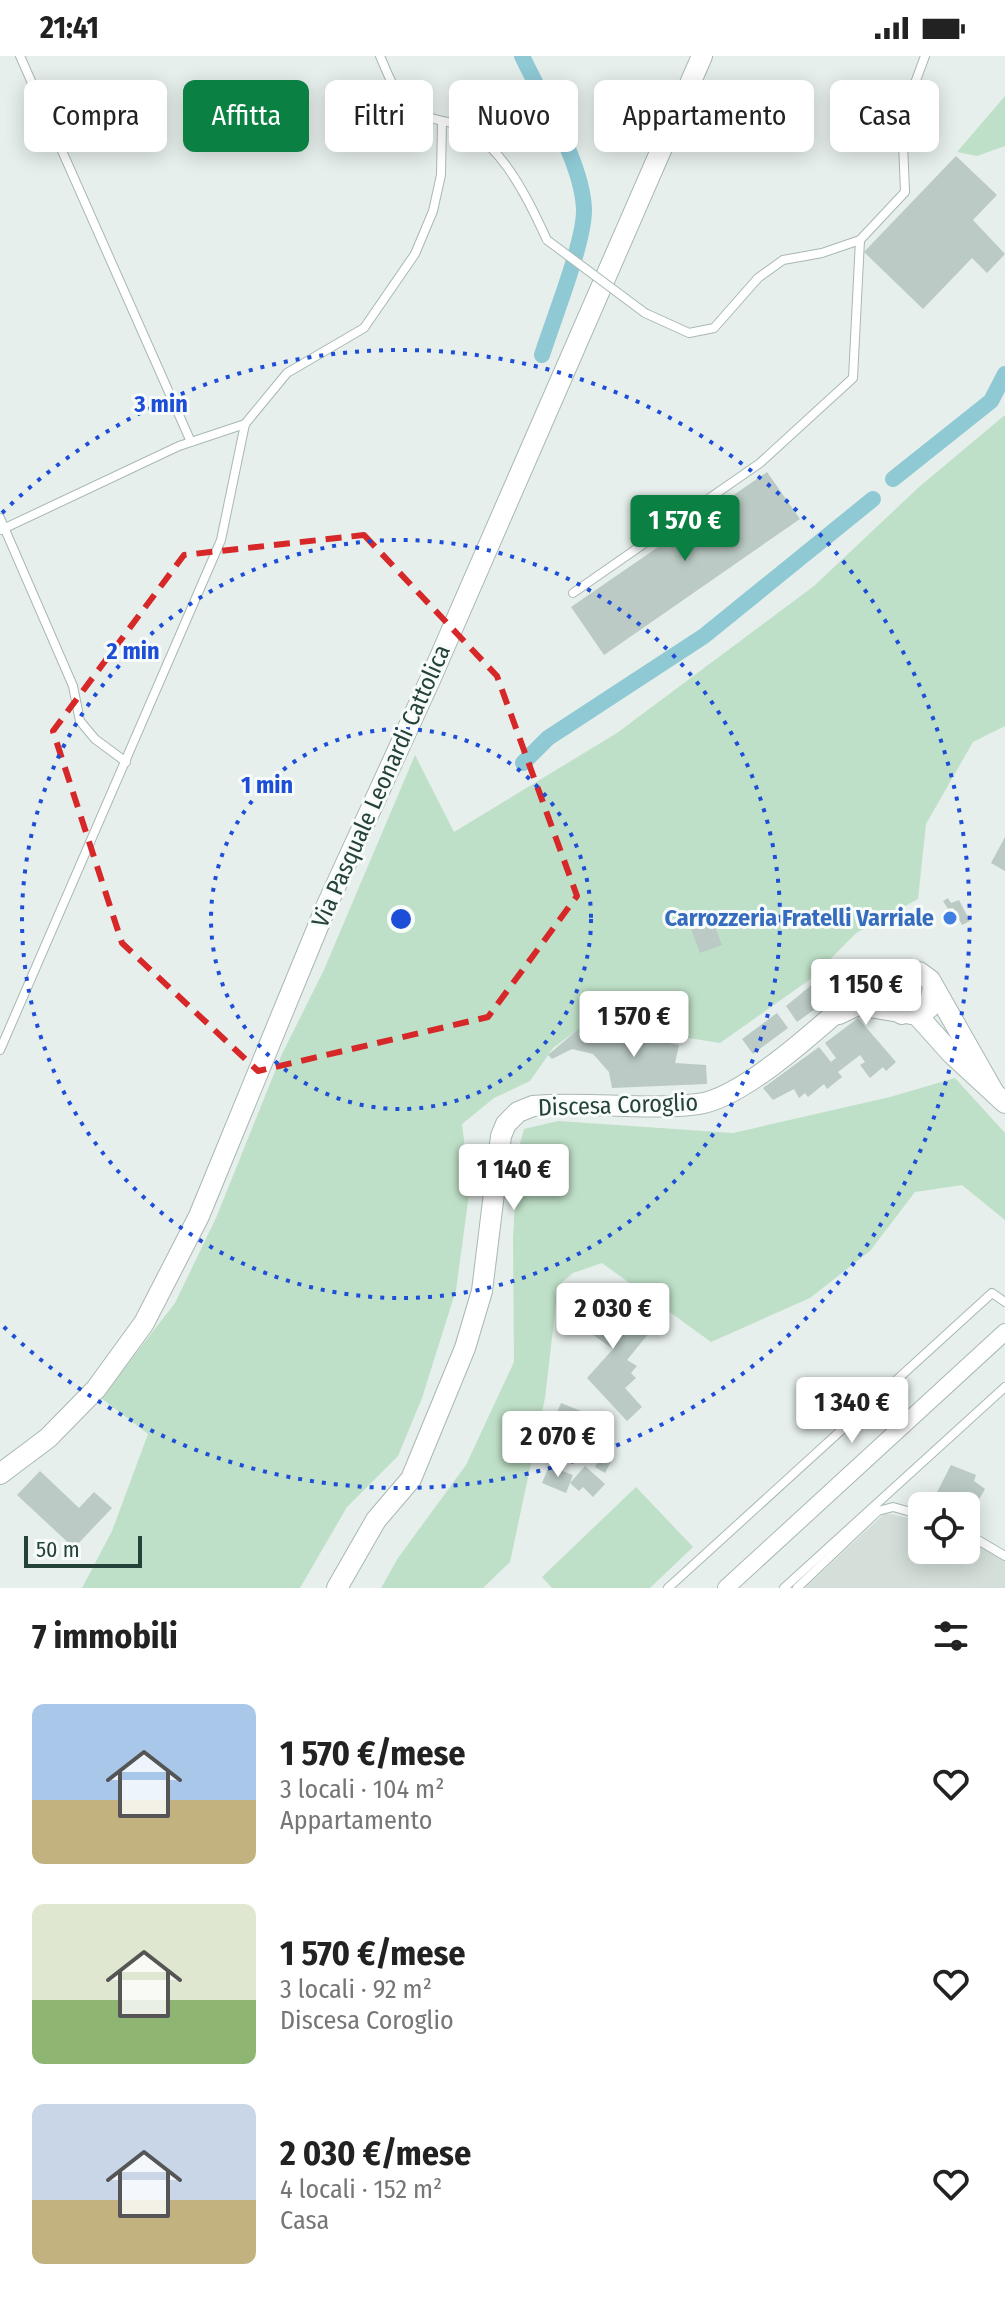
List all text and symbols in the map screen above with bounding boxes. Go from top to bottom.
text: 21:41 [40,10,99,46]
chip: Compra [24,80,167,152]
chip: Affitta [183,80,309,152]
chip: Filtri [325,80,433,152]
chip: Nuovo [449,80,578,152]
chip: Appartamento [594,80,814,152]
chip: Casa [830,80,939,152]
text: 3 min [133,390,188,418]
pin: 1 570 € [611,495,759,563]
text: 1 570 € [649,505,721,536]
text: 2 min [105,637,160,665]
street label: Via Pasquale Leonardi Cattolica [306,640,456,932]
text: 1 min [241,771,293,799]
place label: Carrozzeria Fratelli Varriale [664,904,934,932]
centre of rings [387,905,415,933]
marker: Carrozzeria Fratelli Varriale [941,909,959,927]
pin: 1 150 € [792,959,940,1027]
text: 1 150 € [829,969,903,1000]
pin: 1 570 € [560,991,708,1059]
text: 1 570 € [598,1001,670,1032]
street label: Discesa Coroglio [537,1088,699,1122]
pin: 1 140 € [440,1144,588,1212]
text: 1 140 € [477,1154,551,1185]
pin: 2 030 € [539,1283,687,1351]
text: 2 030 € [574,1293,652,1324]
pin: 1 340 € [778,1377,926,1445]
text: 1 340 € [814,1387,890,1418]
pin: 2 070 € [484,1411,632,1479]
text: 2 070 € [520,1421,596,1452]
map controls [908,1492,980,1564]
button: locate [908,1492,980,1564]
scale bar [24,1532,142,1568]
text: 50 m [36,1536,80,1563]
icon: filters [929,1614,973,1658]
text: 7 immobili [32,1616,178,1657]
text: 1 570 €/mese [280,1733,466,1774]
icon: home [96,1736,192,1832]
icon: heart [929,1762,973,1806]
text: 3 locali · 104 m² [280,1774,444,1805]
text: Appartamento [280,1805,432,1836]
text: 1 570 €/mese [280,1933,466,1974]
icon: home [96,1936,192,2032]
icon: heart [929,1962,973,2006]
text: 3 locali · 92 m² [280,1974,432,2005]
text: Discesa Coroglio [280,2005,454,2036]
text: 2 030 €/mese [280,2133,471,2174]
icon: home [96,2136,192,2232]
icon: heart [929,2162,973,2206]
text: 4 locali · 152 m² [280,2174,442,2205]
text: Casa [280,2205,329,2236]

